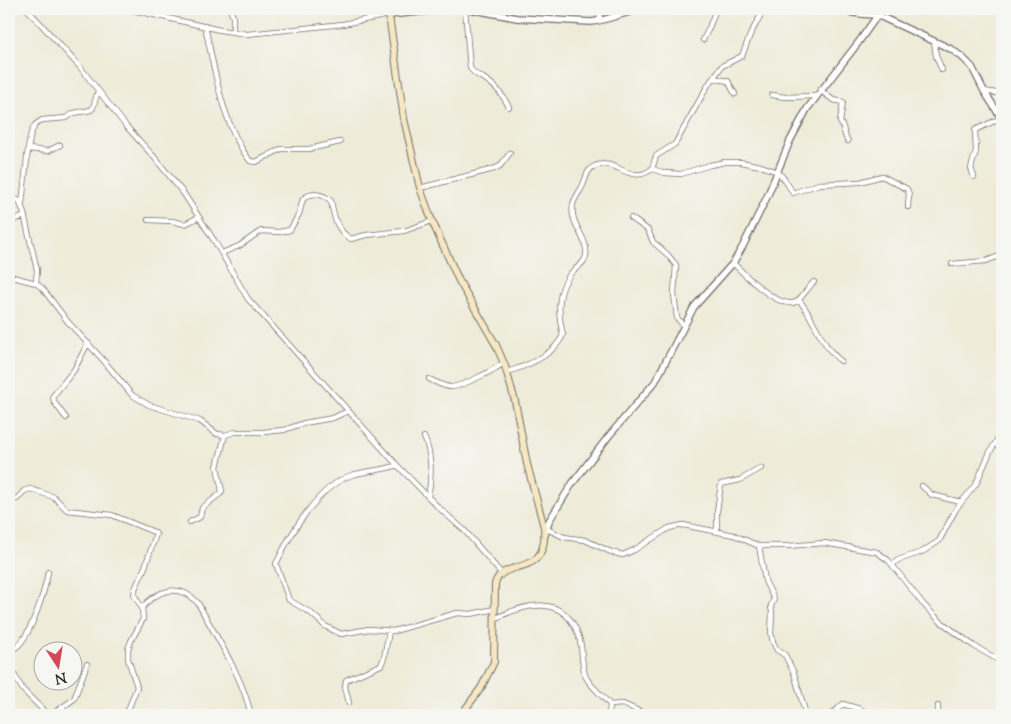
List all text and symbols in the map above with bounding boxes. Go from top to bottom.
north arrow [32,642,82,692]
text: N [53,666,68,688]

